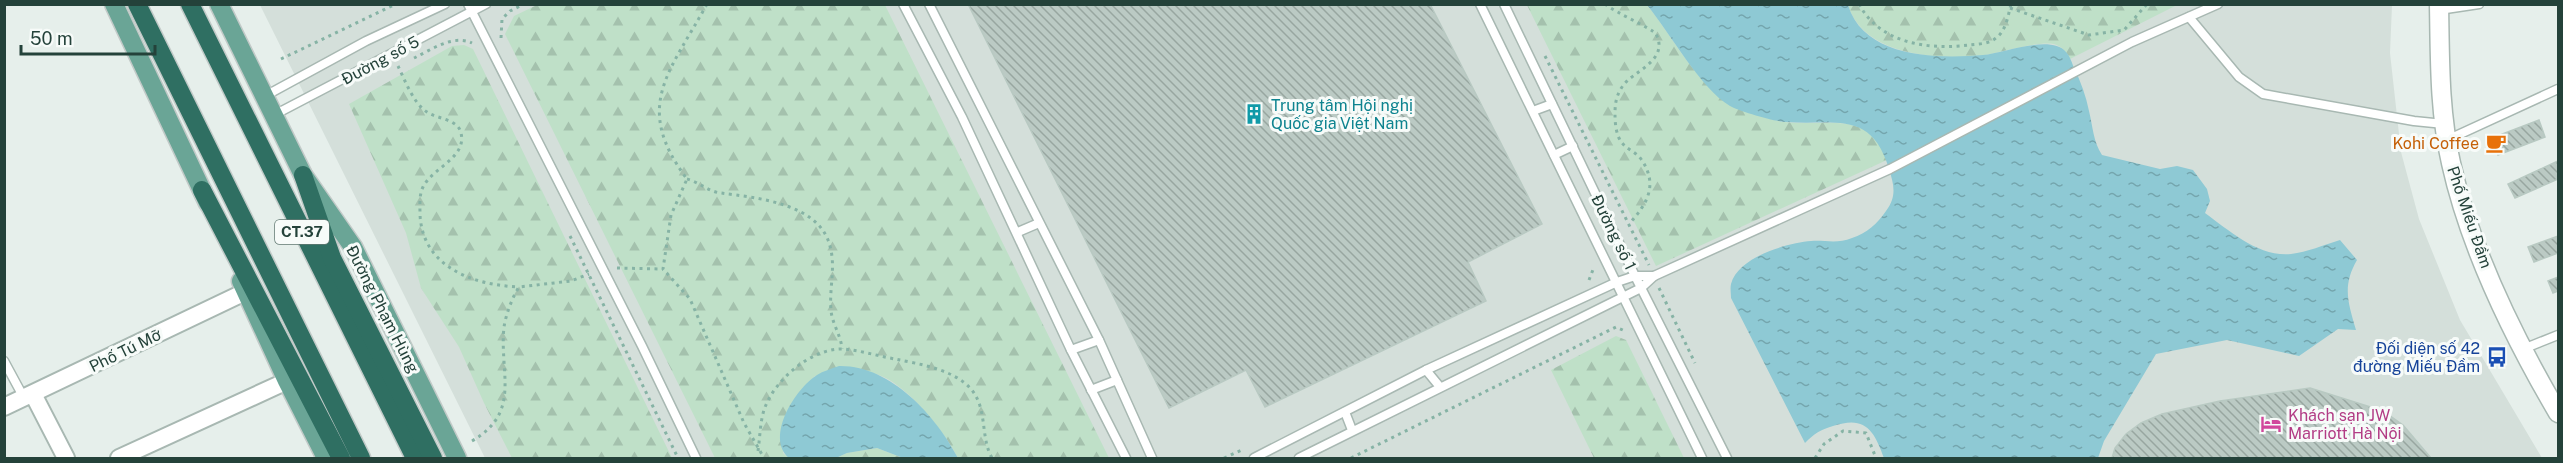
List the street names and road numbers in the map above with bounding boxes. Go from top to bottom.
street label: Đường số 5 [338,32,422,89]
street label: Phố Miếu Đầm [2443,164,2496,271]
street label: Đường số 1 [1587,191,1640,273]
road number: CT.37 [275,220,329,244]
street label: Đường Phạm Hùng [342,242,423,376]
street label: Phố Tú Mỡ [86,325,165,376]

